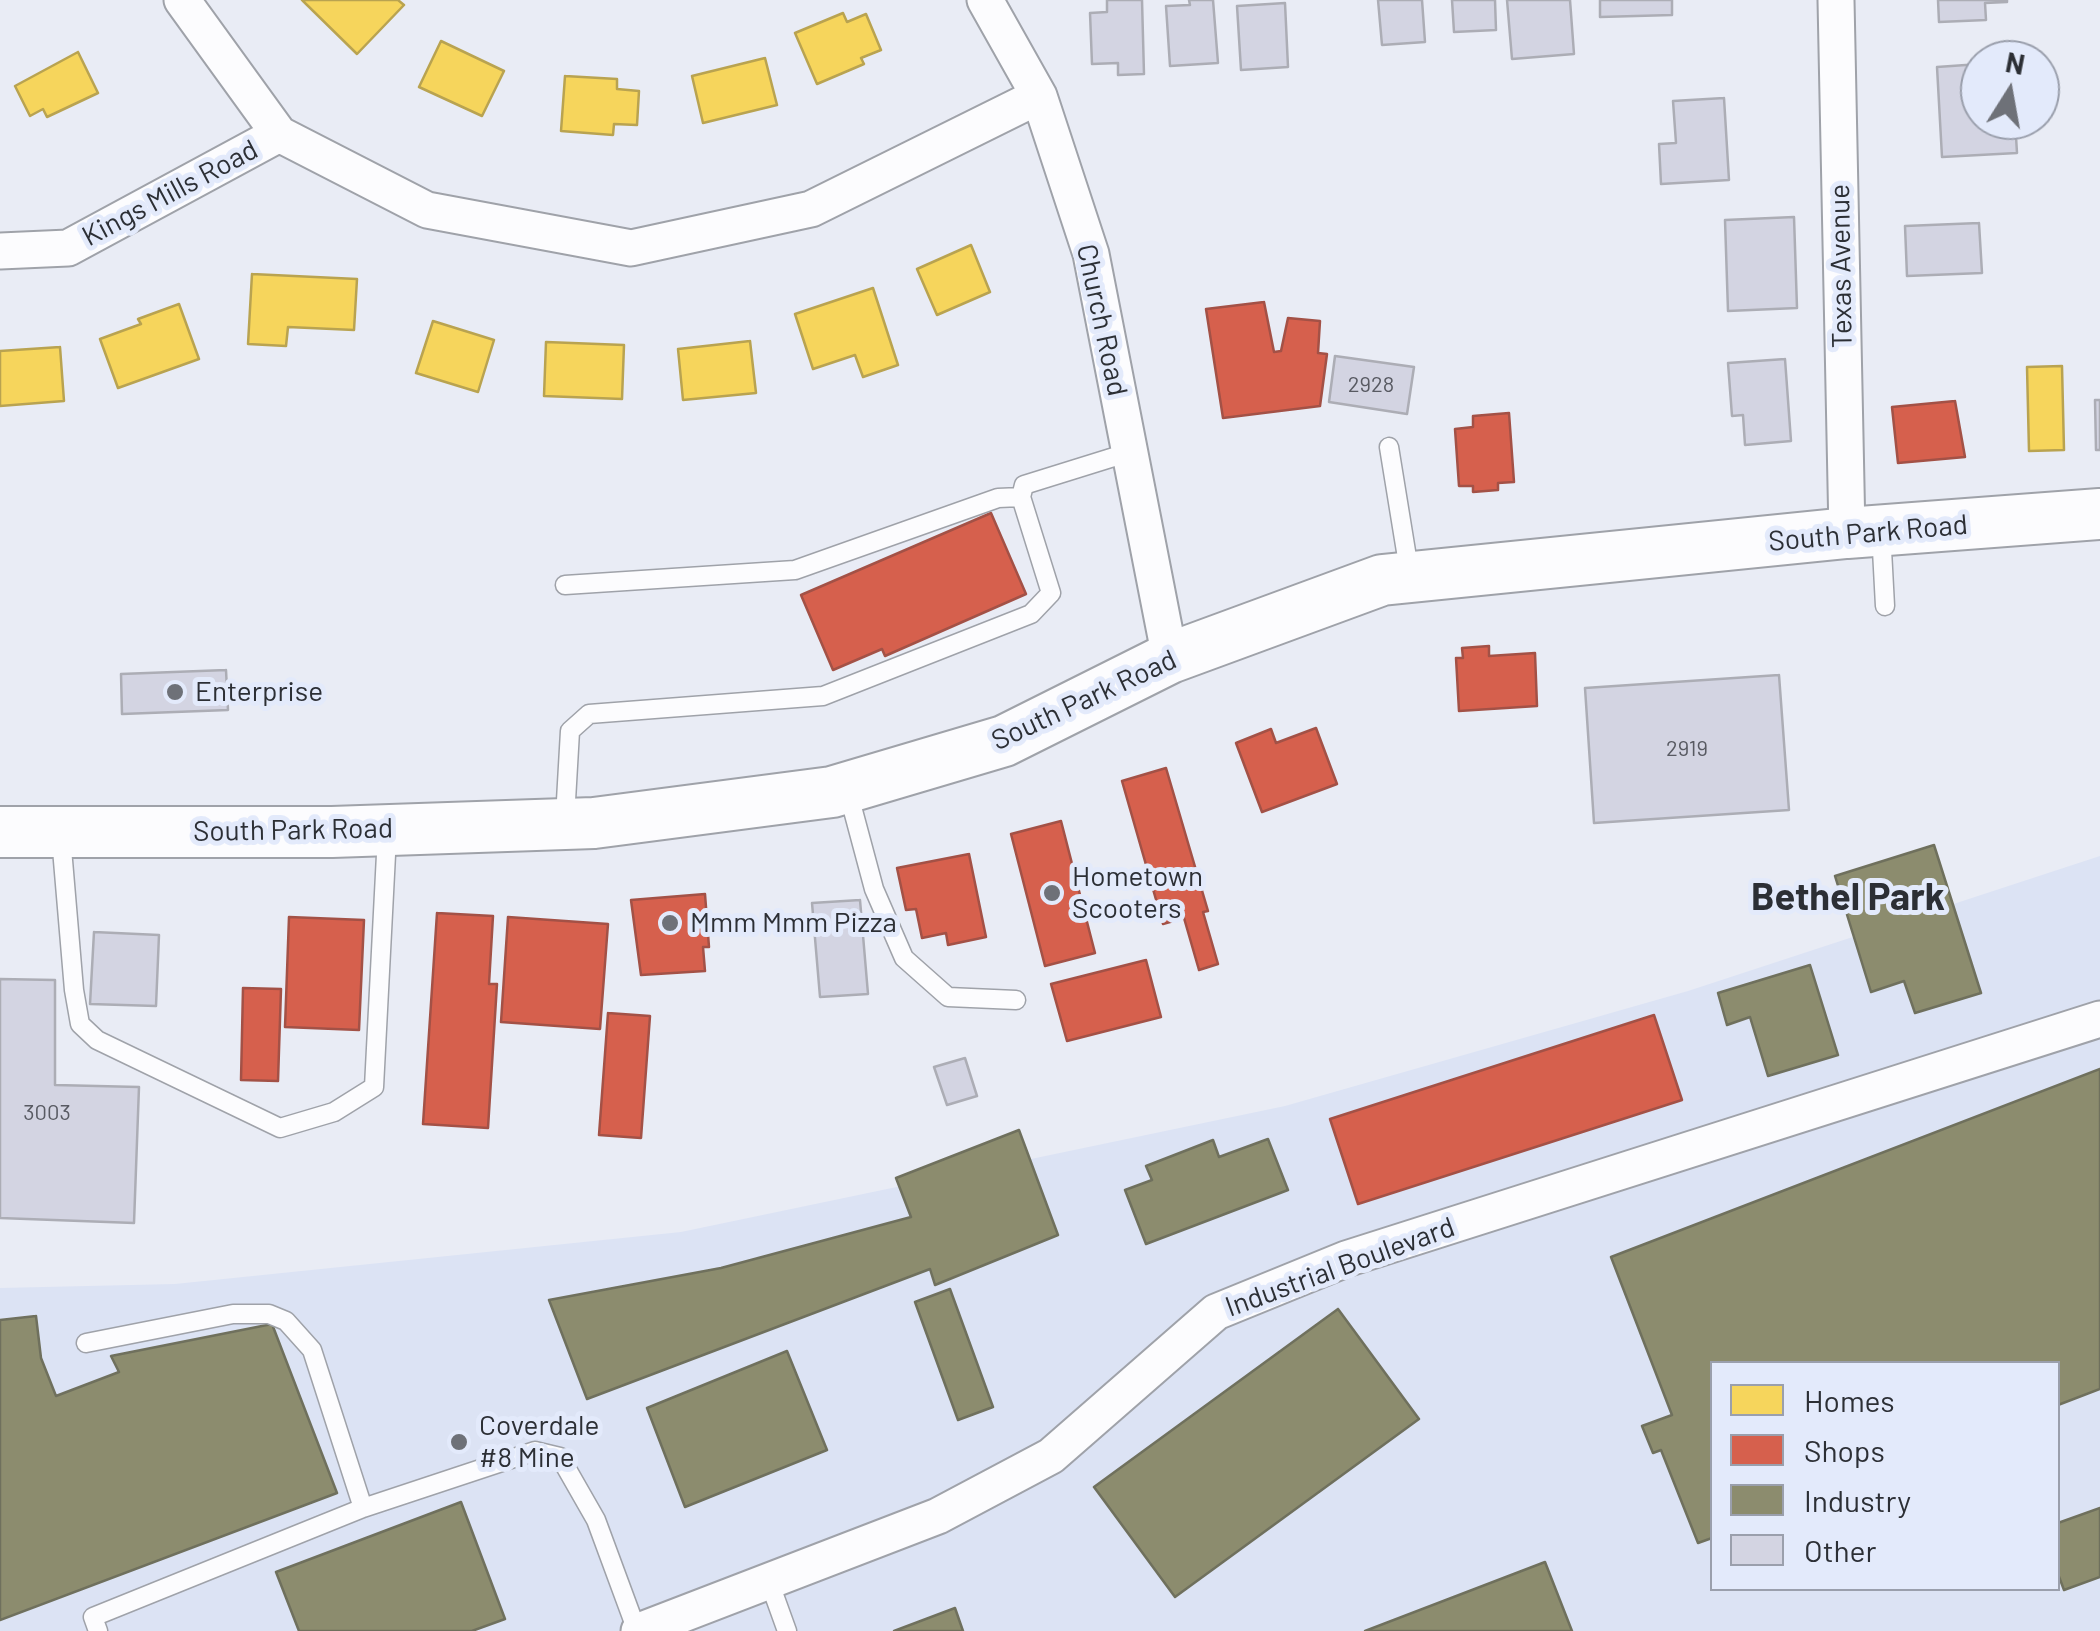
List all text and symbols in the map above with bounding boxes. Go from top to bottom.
north arrow [1960,40,2060,140]
text: N [2003,44,2028,81]
street label: Kings Mills Road [76,133,264,253]
street label: Texas Avenue [1823,184,1859,348]
street label: Church Road [1070,241,1134,399]
house number: 2928 [1348,372,1394,398]
street label: South Park Road [1767,508,1969,558]
street label: South Park Road [986,643,1182,757]
place label: Enterprise [195,675,323,709]
marker: Enterprise [164,681,186,703]
house number: 2919 [1666,736,1708,762]
street label: South Park Road [193,811,393,849]
place label: Hometown Scooters [1072,860,1203,926]
district label: Bethel Park [1751,874,1945,920]
marker: Hometown Scooters [1041,882,1063,904]
place label: Mmm Mmm Pizza [690,906,897,940]
marker: Mmm Mmm Pizza [659,912,681,934]
house number: 3003 [23,1100,71,1126]
street label: Industrial Boulevard [1221,1210,1459,1324]
legend [1710,1361,2060,1591]
text: Homes [1804,1382,1895,1418]
place label: Coverdale #8 Mine [479,1409,599,1475]
marker: Coverdale #8 Mine [448,1431,470,1453]
text: Shops [1804,1432,1885,1468]
text: Industry [1804,1482,1911,1518]
text: Other [1804,1532,1876,1568]

